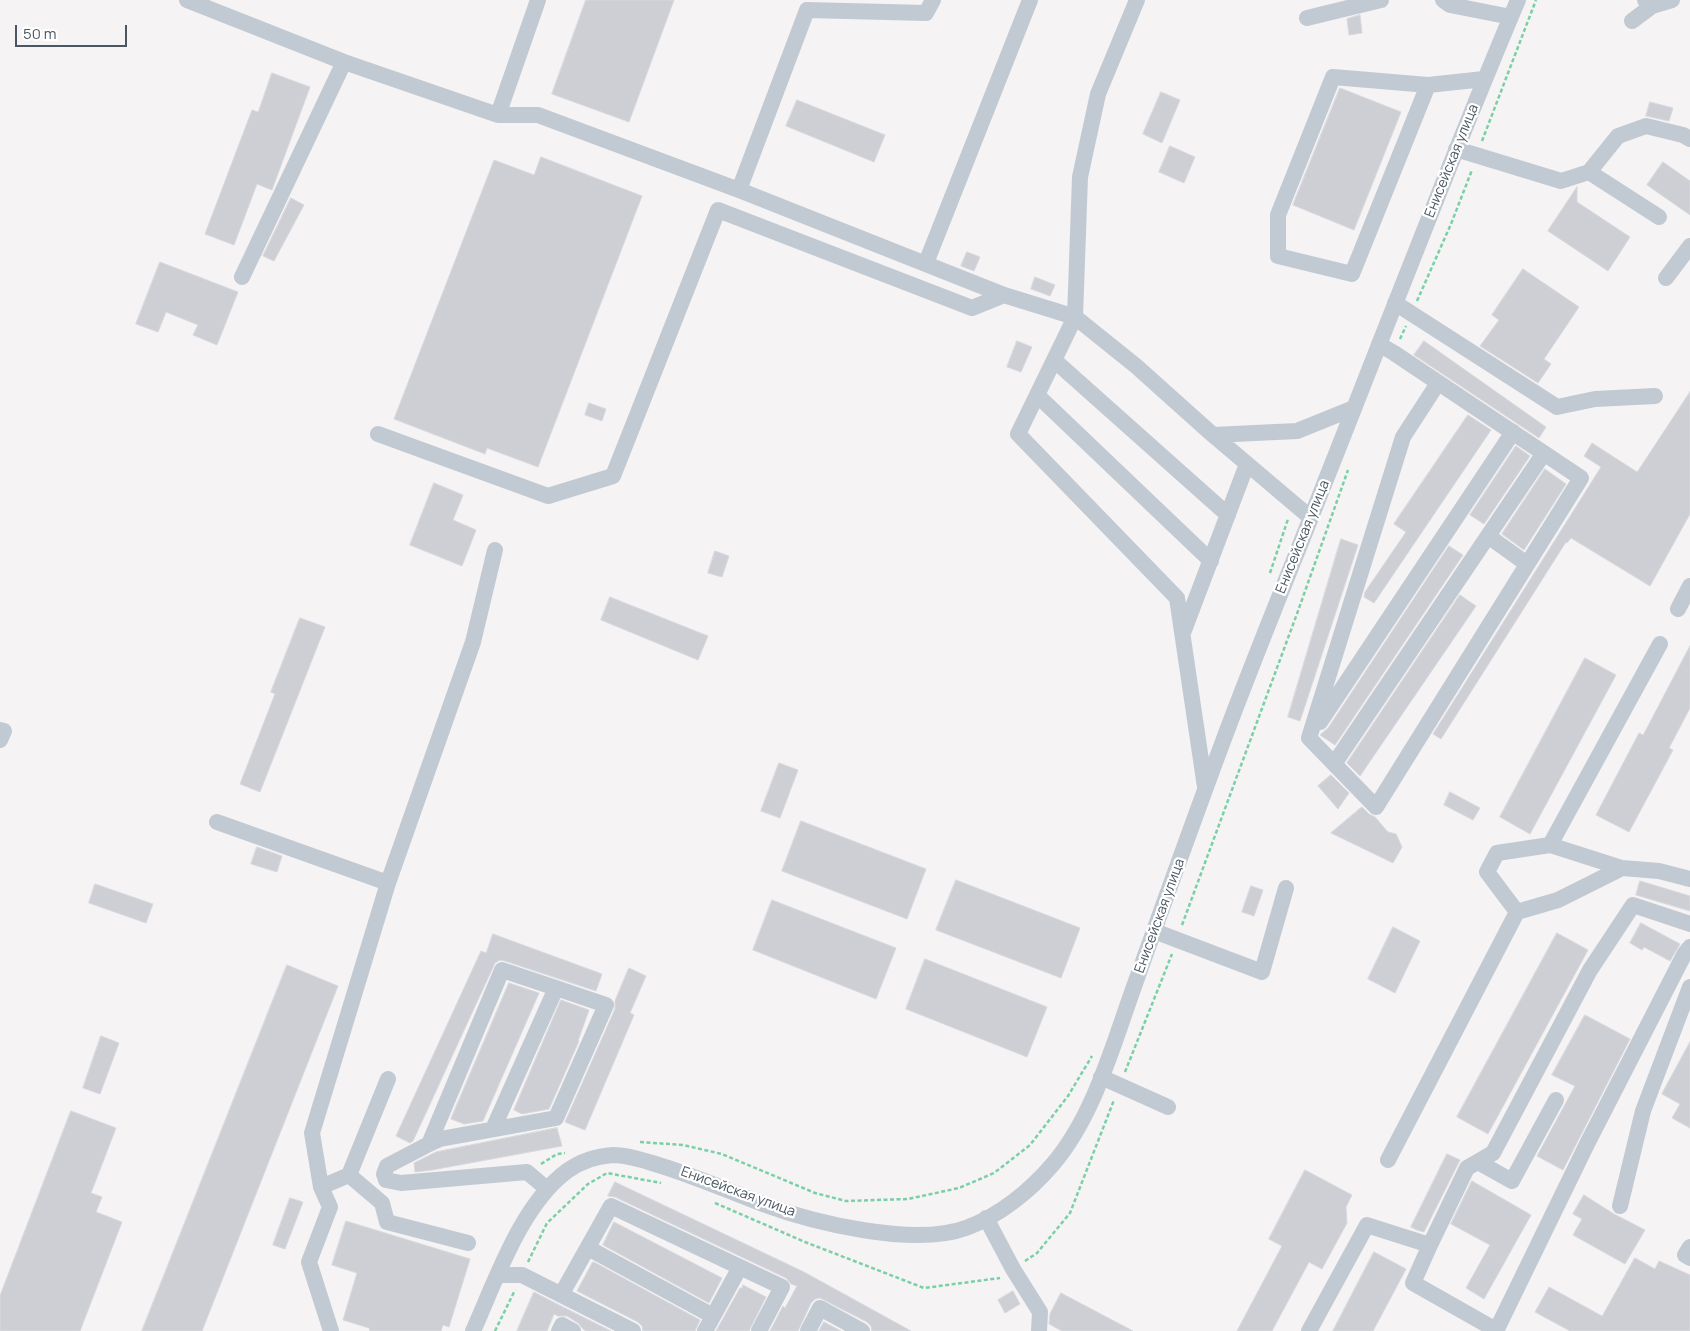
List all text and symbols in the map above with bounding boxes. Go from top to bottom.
scale bar [18,15,130,47]
text: 50 m [23,23,57,44]
street label: Енисейская улица [1422,102,1482,220]
street label: Енисейская улица [1273,478,1333,596]
street label: Енисейская улица [1131,856,1189,976]
street label: Енисейская улица [678,1163,798,1221]

